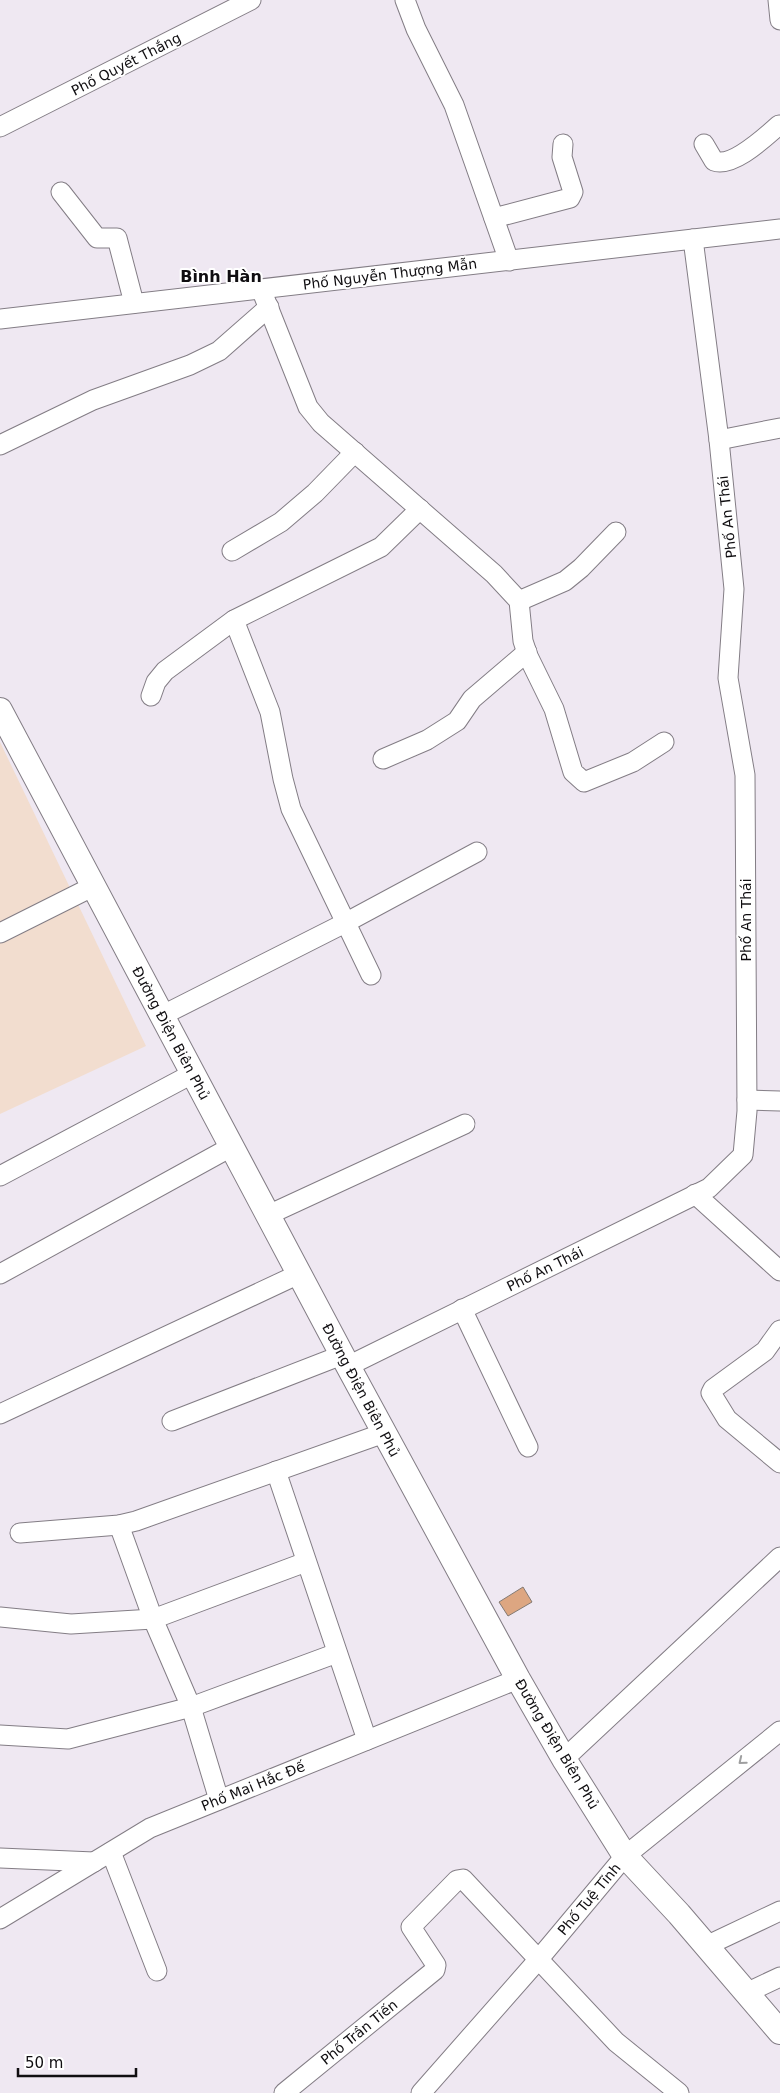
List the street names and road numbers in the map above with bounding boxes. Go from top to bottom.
street label: Phố Quyết Thắng [69,29,183,99]
street label: Phố Nguyễn Thượng Mẫn [302,255,478,293]
street label: Phố An Thái [715,475,739,559]
street label: Phố An Thái [738,878,754,962]
street label: Đường Điện Biên Phủ [129,964,213,1102]
street label: Phố An Thái [504,1244,586,1294]
street label: Đường Điện Biên Phủ [319,1321,403,1459]
street label: Đường Điện Biên Phủ [512,1676,602,1812]
street label: Phố Mai Hắc Đế [199,1758,307,1814]
street label: Phố Tuệ Tĩnh [554,1860,624,1938]
street label: Phố Trần Tiến [317,1996,401,2068]

